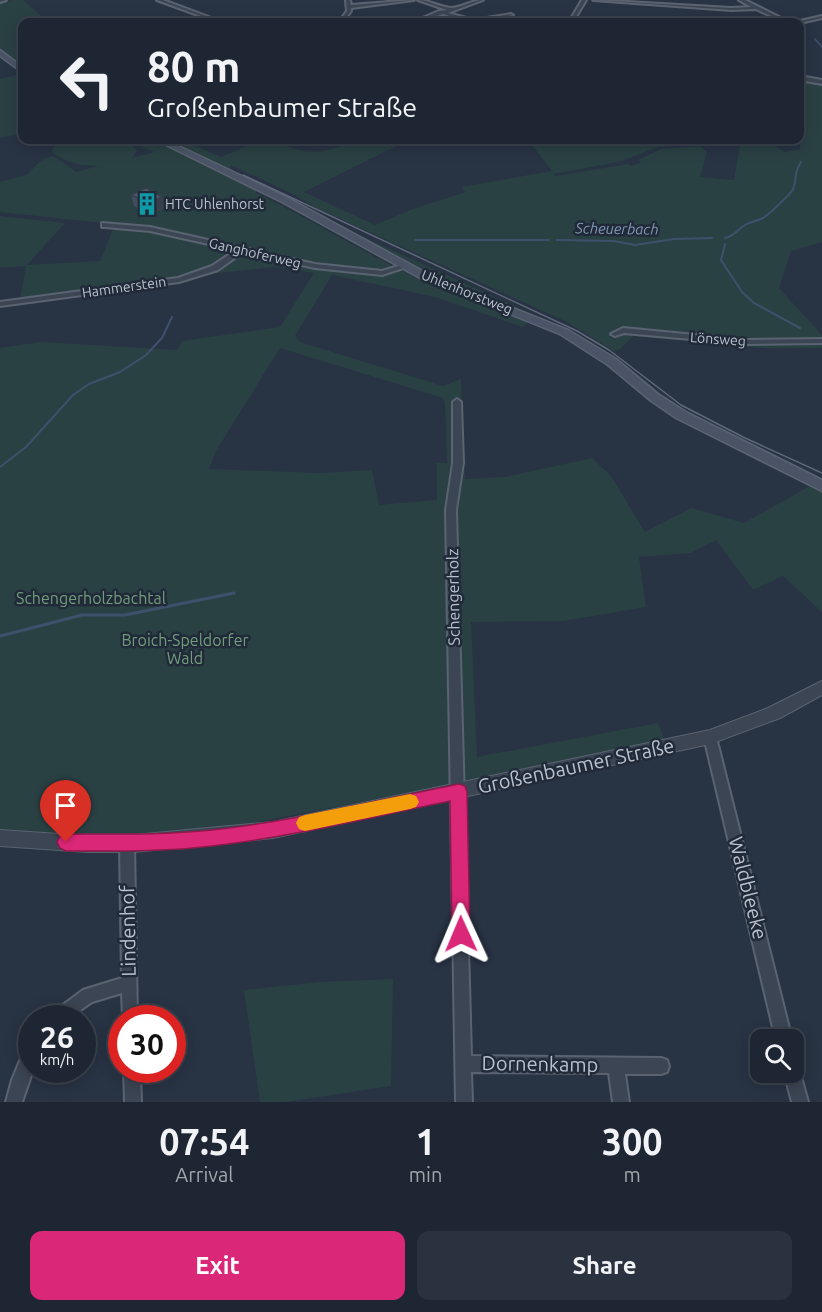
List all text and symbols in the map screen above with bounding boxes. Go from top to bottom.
icon: left [48,42,126,120]
text: 80 m [147,43,241,90]
text: Großenbaumer Straße [147,92,417,122]
building icon: HTC Uhlenhorst [134,191,160,217]
place label: HTC Uhlenhorst [165,196,265,212]
water label: Scheuerbach [574,219,659,238]
street label: Ganghoferweg [207,235,303,271]
street label: Uhlenhorstweg [419,266,515,318]
street label: Hammerstein [81,273,167,301]
street label: Lönsweg [690,329,746,349]
street label: Schengerholz [443,548,463,646]
park label: Schengerholzbachtal [16,589,166,607]
park label: Broich-Speldorfer Wald [121,631,249,667]
street label: Großenbaumer Straße [476,733,676,798]
pin [40,780,91,842]
icon: arrive [49,789,82,822]
street label: Waldbleeke [725,834,772,942]
street label: Lindenhof [115,885,140,977]
position arrow [429,902,493,966]
speed limit sign: 30 [108,1005,186,1083]
text: 26 [40,1020,74,1054]
map controls [750,1029,804,1083]
button: search [750,1029,804,1083]
text: km/h [40,1051,74,1068]
street label: Dornenkamp [482,1051,599,1076]
text: 07:54 [159,1121,249,1162]
text: 1 [415,1121,436,1162]
text: 300 [602,1121,663,1162]
text: Arrival [175,1163,234,1186]
text: min [409,1163,442,1186]
text: m [624,1163,641,1186]
button: Exit [30,1231,405,1300]
button: Share [417,1231,792,1300]

